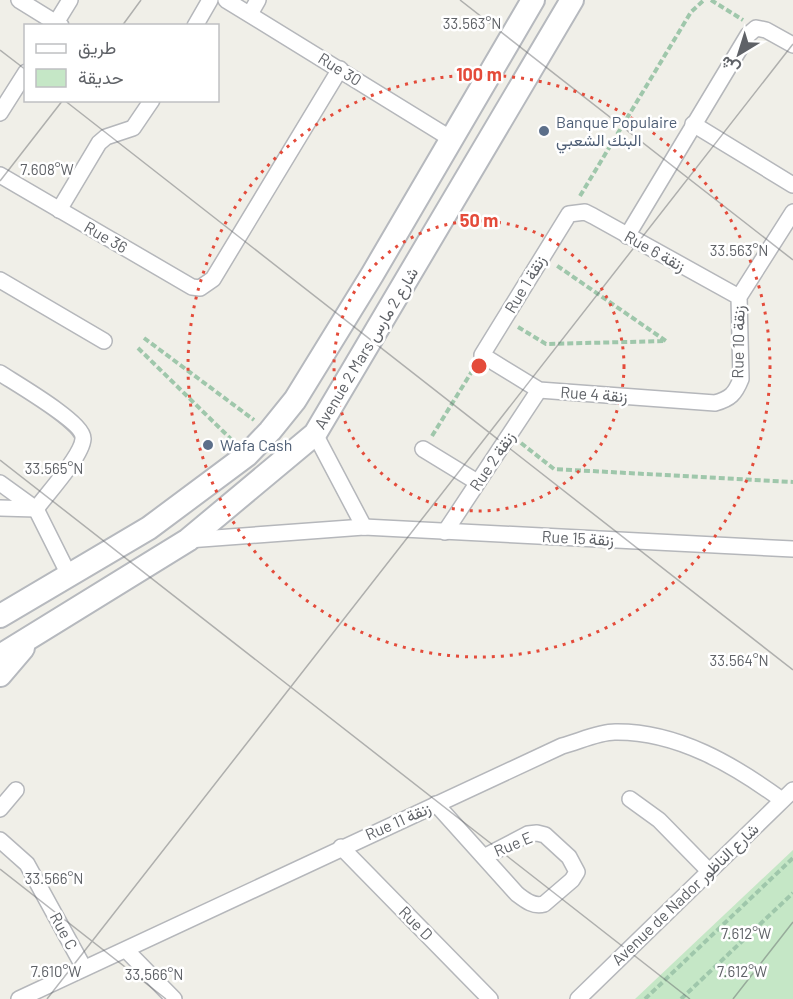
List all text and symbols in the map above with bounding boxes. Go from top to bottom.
text: 33.563°N [443,14,501,32]
legend [24,24,219,102]
north arrow [709,24,769,84]
text: طريق [78,36,116,59]
street label: Rue 30 [315,48,365,89]
text: ش [716,52,744,80]
text: 100 m [456,63,502,85]
text: حديقة [78,66,124,88]
place label: Banque Populaire البنك الشعبي [556,112,677,154]
marker: Banque Populaire البنك الشعبي [537,124,551,138]
text: 7.608°W [20,160,74,178]
text: 50 m [460,209,498,231]
street label: Rue 36 [81,217,131,256]
street label: Rue 6 زنقة [620,226,689,277]
text: 33.563°N [710,241,768,259]
street label: Rue 1 زنقة [500,251,551,317]
street label: Avenue 2 Mars شارع 2 مارس [310,263,424,434]
street label: Rue 10 زنقة [727,305,750,379]
centre of rings [469,356,489,376]
street label: Rue 4 زنقة [560,382,628,407]
street label: Rue 2 زنقة [465,428,520,495]
place label: Wafa Cash [220,435,292,454]
marker: Wafa Cash [201,438,215,452]
text: 33.565°N [25,459,83,477]
street label: Rue 15 زنقة [541,526,615,551]
text: 33.564°N [709,651,769,669]
street label: Rue 11 زنقة [362,798,434,845]
street label: Avenue de Nador شارع الناظور [607,819,764,971]
street label: Rue E [491,827,535,860]
text: 33.566°N [25,869,83,887]
street label: Rue D [395,902,437,944]
street label: Rue C [47,909,82,953]
text: 7.612°W [721,924,771,942]
text: 7.610°W [31,962,81,980]
text: 7.612°W [717,962,767,980]
text: 33.566°N [125,965,183,983]

